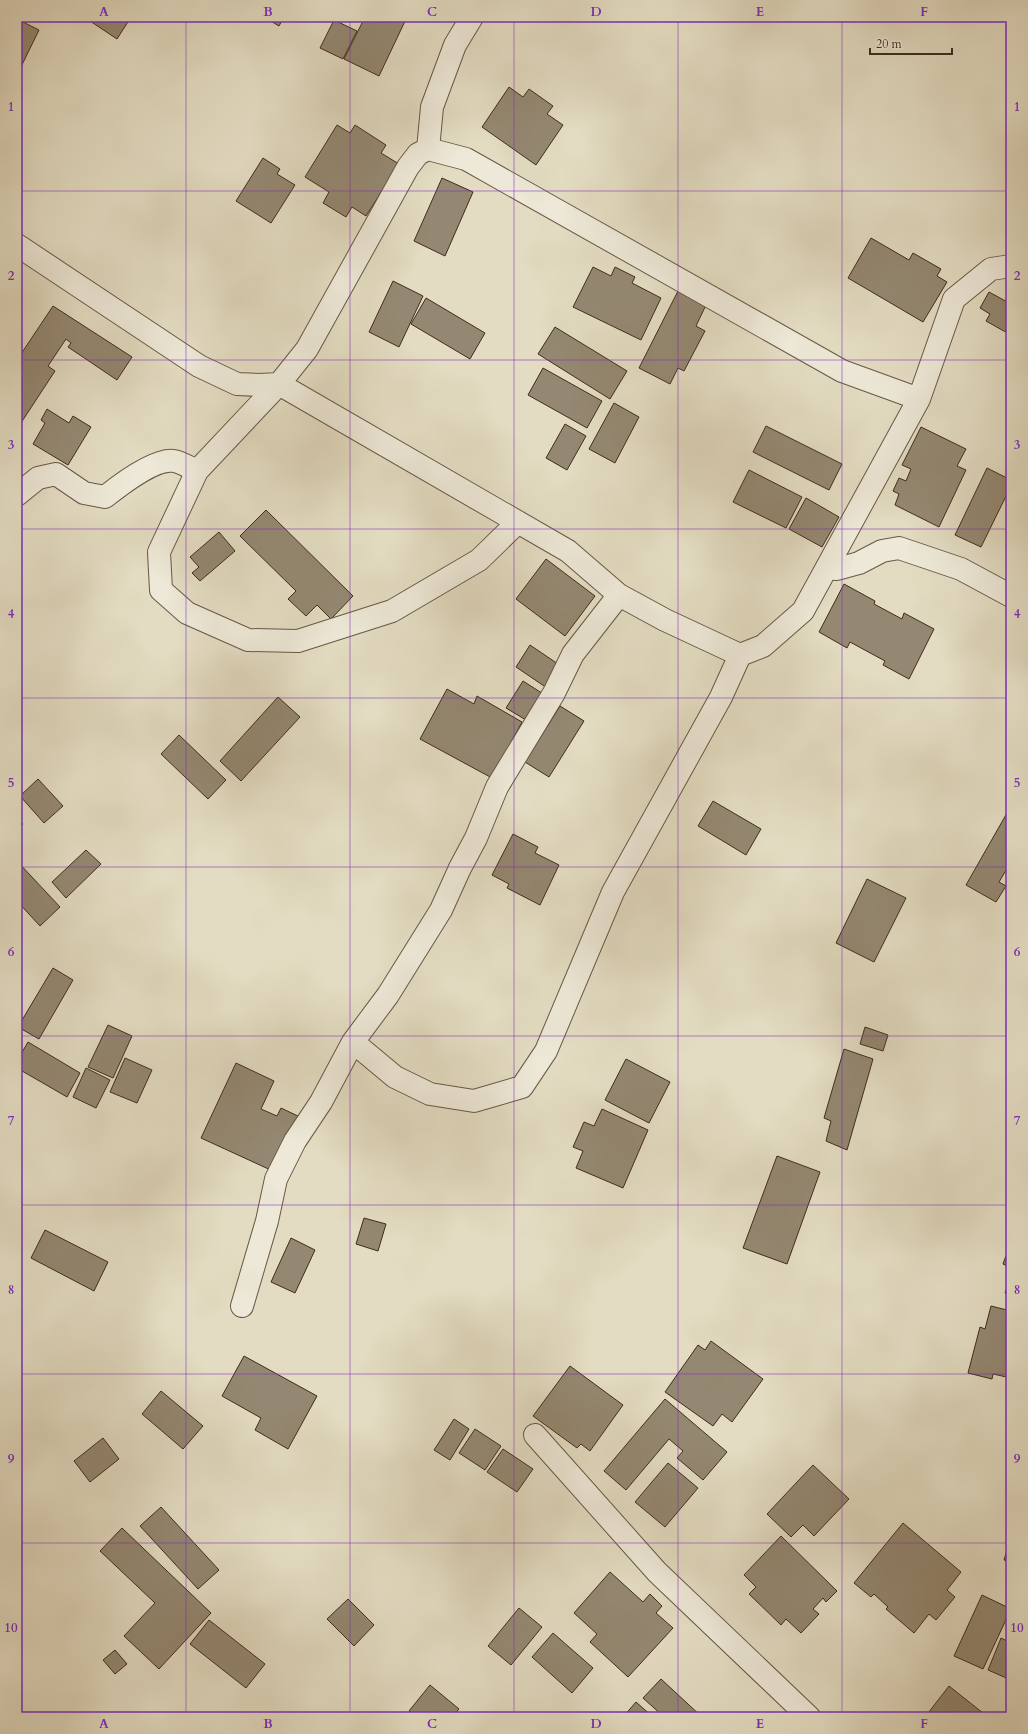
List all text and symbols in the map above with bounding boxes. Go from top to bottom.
text: A [99,3,109,21]
text: B [263,3,273,21]
text: C [427,3,437,21]
text: D [590,3,602,21]
text: E [756,3,764,21]
text: F [920,3,928,21]
scale bar [870,30,952,56]
text: 20 m [876,36,903,52]
text: 1 [8,98,14,116]
text: 1 [1014,98,1020,116]
text: 2 [8,267,15,285]
text: 2 [1014,267,1021,285]
text: 3 [8,436,15,454]
text: 3 [1014,436,1021,454]
text: 4 [8,605,15,623]
text: 4 [1014,605,1021,623]
text: 5 [8,774,14,792]
text: 5 [1014,774,1020,792]
text: 6 [8,943,15,961]
text: 6 [1014,943,1021,961]
text: 7 [8,1112,15,1130]
text: 7 [1014,1112,1021,1130]
text: 8 [8,1281,14,1299]
text: 8 [1014,1281,1020,1299]
text: 9 [8,1450,15,1468]
text: 9 [1014,1450,1021,1468]
text: 10 [4,1619,18,1637]
text: 10 [1010,1619,1024,1637]
text: A [99,1715,109,1733]
text: B [263,1715,273,1733]
text: C [427,1715,437,1733]
text: D [590,1715,602,1733]
text: E [756,1715,764,1733]
text: F [920,1715,928,1733]

